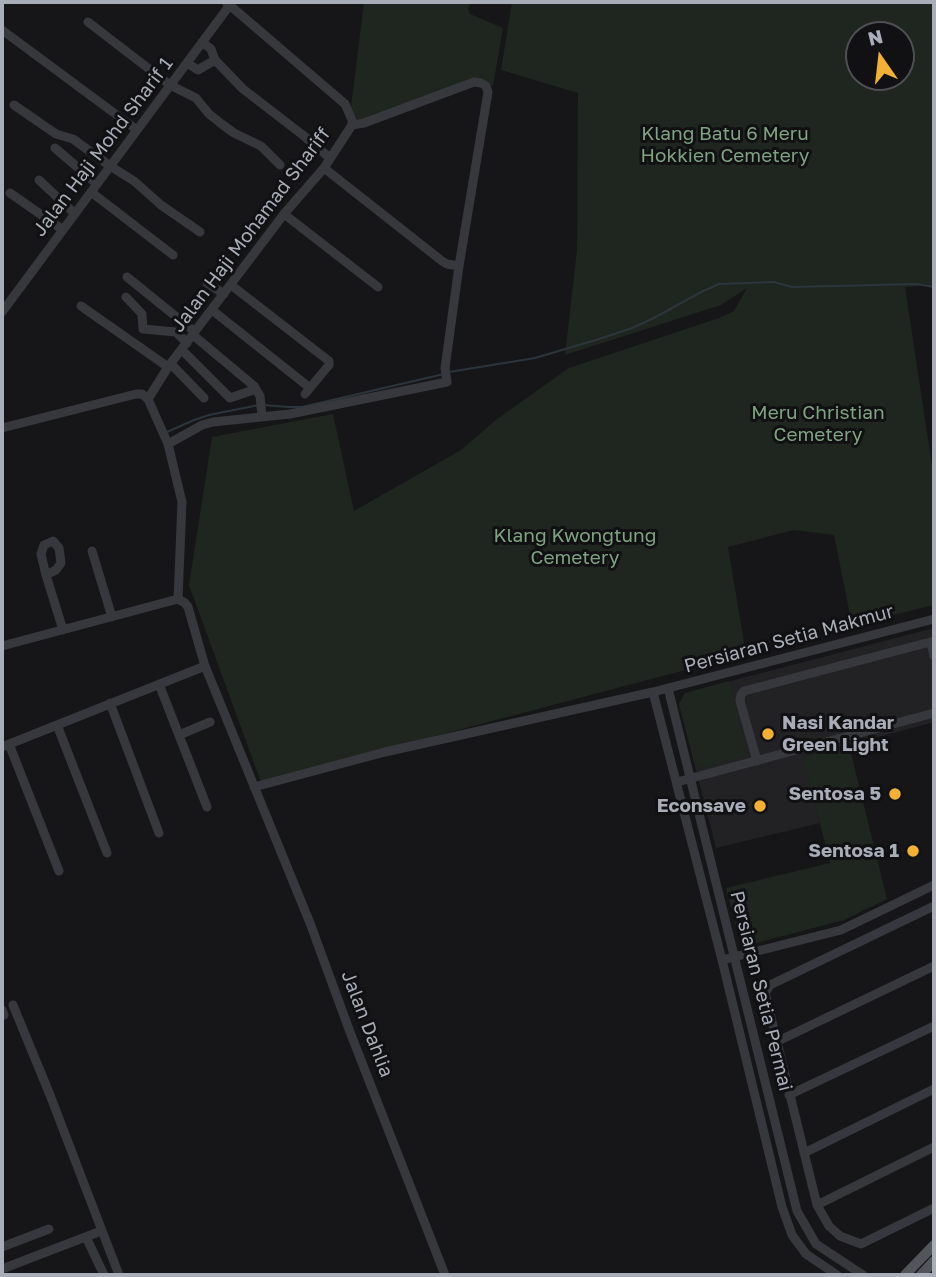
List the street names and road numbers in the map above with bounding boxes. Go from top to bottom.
street label: Jalan Haji Mohd Sharif 1 [28,53,178,241]
street label: Jalan Haji Mohamad Shariff [167,123,335,337]
street label: Persiaran Setia Makmur [682,600,896,678]
street label: Persiaran Setia Permai [725,888,797,1094]
street label: Jalan Dahlia [336,968,398,1080]

